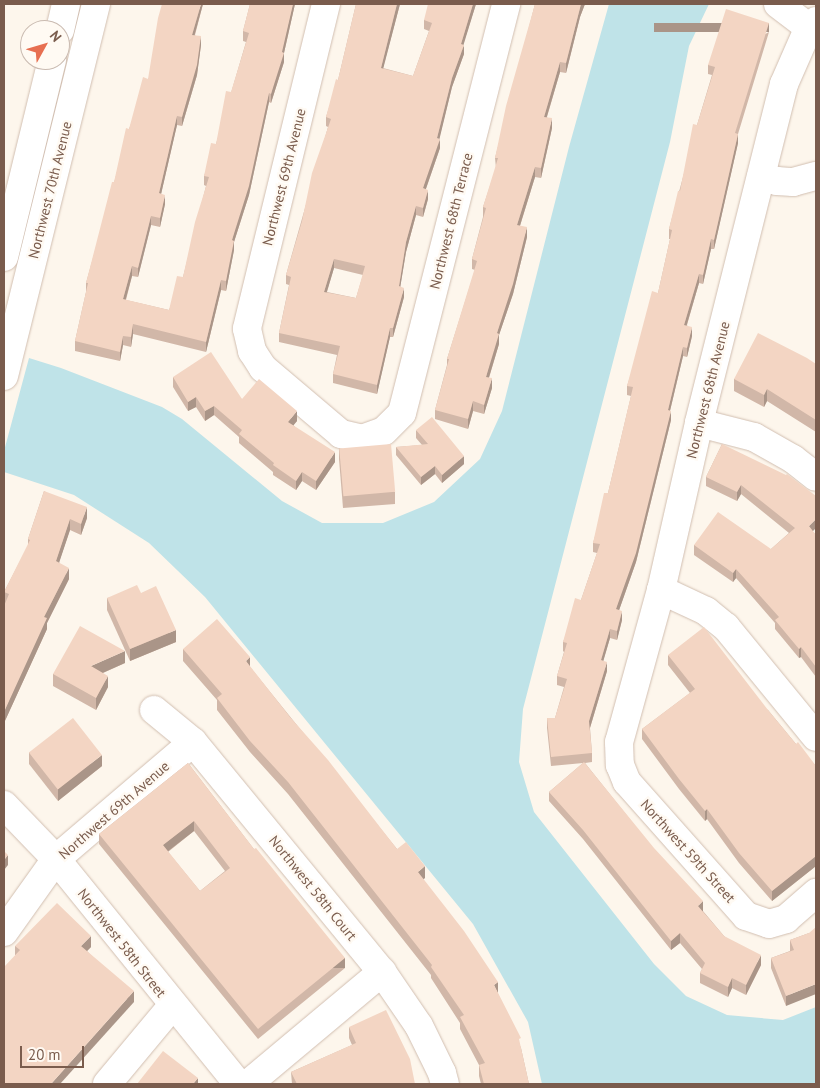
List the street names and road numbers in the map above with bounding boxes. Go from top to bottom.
street label: Northwest 69th Avenue [259,106,309,248]
street label: Northwest 70th Avenue [25,119,75,261]
street label: Northwest 68th Terrace [426,151,476,291]
street label: Northwest 68th Avenue [683,319,733,461]
street label: Northwest 69th Avenue [55,757,173,863]
street label: Northwest 59th Street [637,796,739,906]
street label: Northwest 58th Court [266,832,360,944]
street label: Northwest 58th Street [74,885,170,1001]

